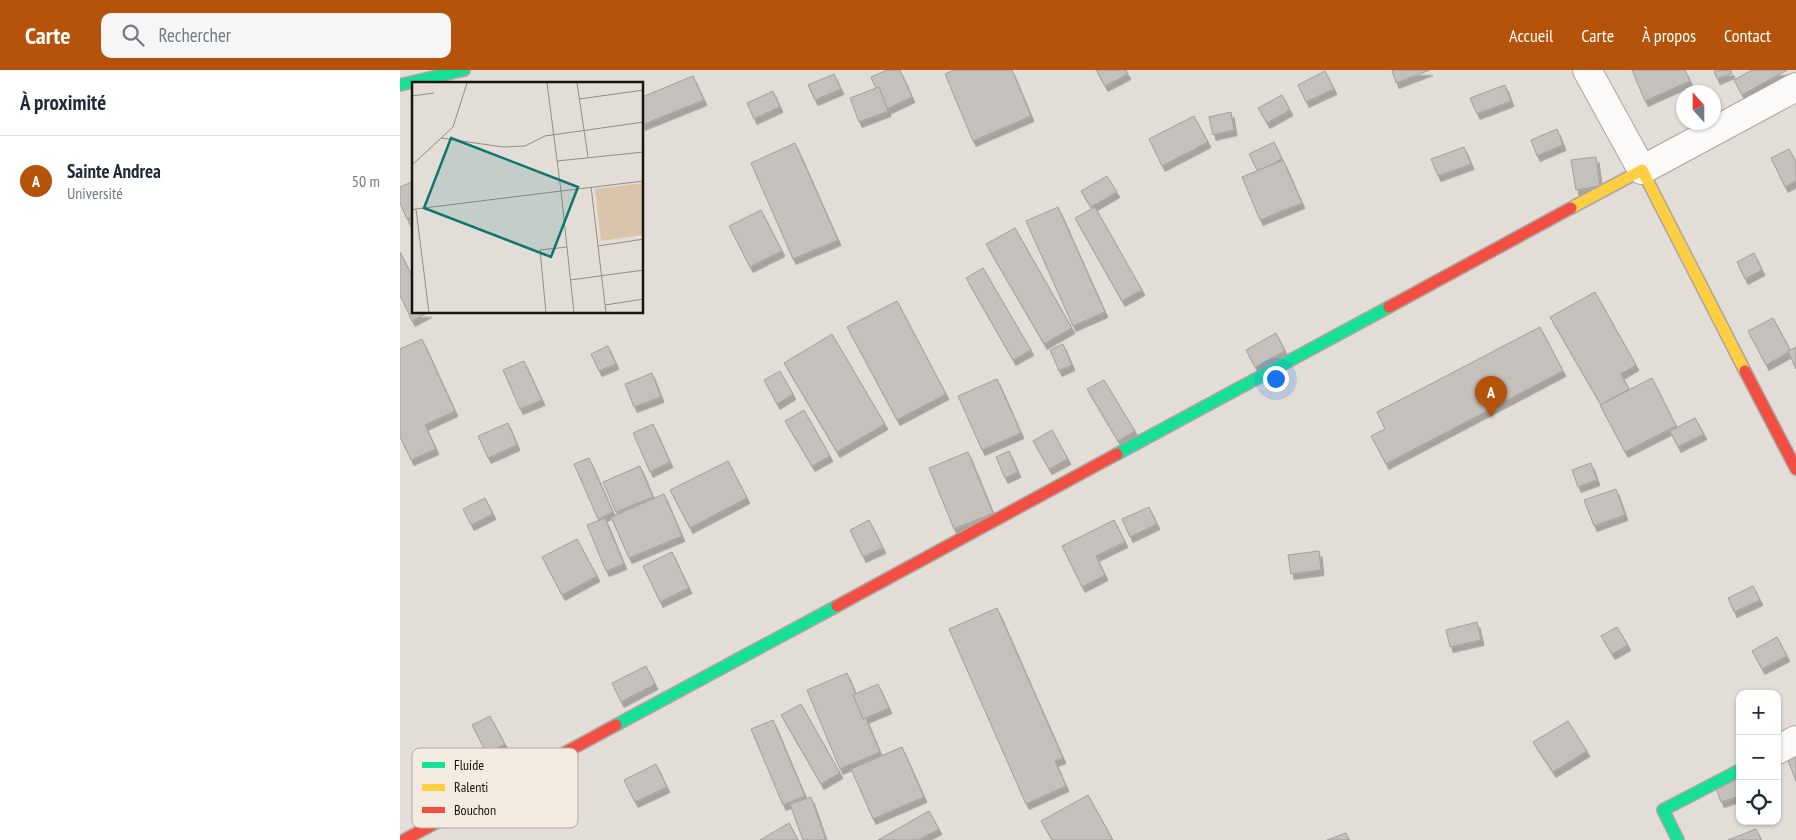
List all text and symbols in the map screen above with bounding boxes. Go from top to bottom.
search box [101,13,451,58]
text: Carte [25,20,71,51]
icon: search [119,21,147,49]
text: Rechercher [159,23,231,47]
text: Accueil [1509,24,1553,47]
text: Carte [1581,24,1614,47]
text: À propos [1642,24,1696,47]
text: Contact [1724,24,1771,47]
inset map [412,82,644,314]
north arrow [1676,85,1721,130]
text: À proximité [20,89,106,116]
text: Sainte Andrea [67,159,161,183]
text: A [32,171,40,191]
text: 50 m [352,171,380,191]
text: Université [67,183,123,203]
your location [1263,366,1289,392]
pin: A [1475,376,1507,417]
map controls [1736,690,1781,825]
button: + [1736,690,1781,735]
button: − [1736,735,1781,780]
legend [412,748,578,828]
text: Fluide [454,756,484,774]
text: Ralenti [454,778,488,796]
button: locate [1736,780,1781,825]
text: Bouchon [454,801,496,819]

